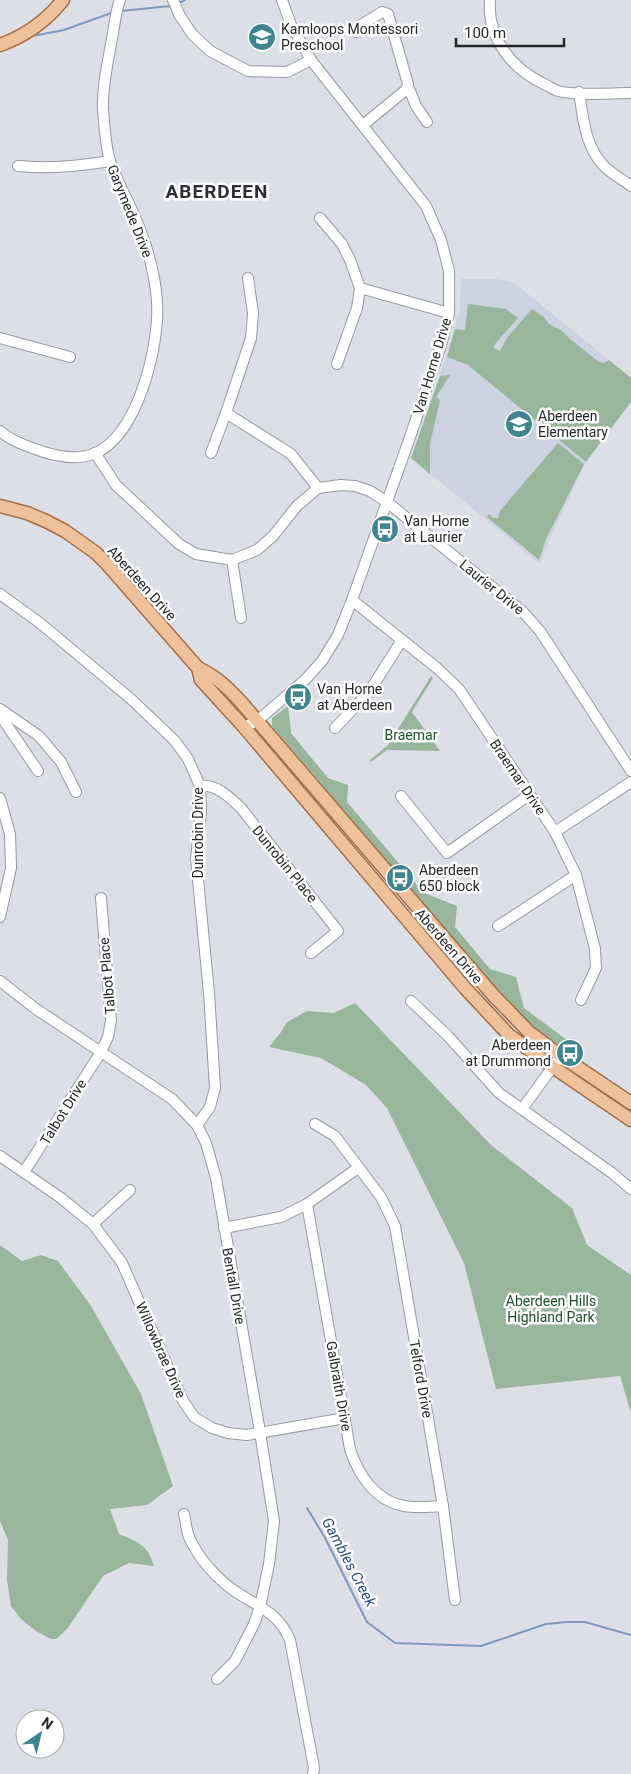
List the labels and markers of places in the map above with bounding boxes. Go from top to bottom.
place label: Kamloops Montessori Preschool [281,21,418,53]
school or university icon: Kamloops Montessori Preschool [247,22,277,52]
place label: Aberdeen Elementary [538,408,608,440]
school or university icon: Aberdeen Elementary [504,409,534,439]
place label: Van Horne at Laurier [404,513,469,545]
bus stop icon: Van Horne at Laurier [370,514,400,544]
place label: Van Horne at Aberdeen [317,681,392,713]
bus stop icon: Van Horne at Aberdeen [283,682,313,712]
place label: Aberdeen 650 block [419,862,481,894]
bus stop icon: Aberdeen 650 block [385,863,415,893]
place label: Aberdeen at Drummond [466,1037,551,1069]
bus stop icon: Aberdeen at Drummond [555,1038,585,1068]

